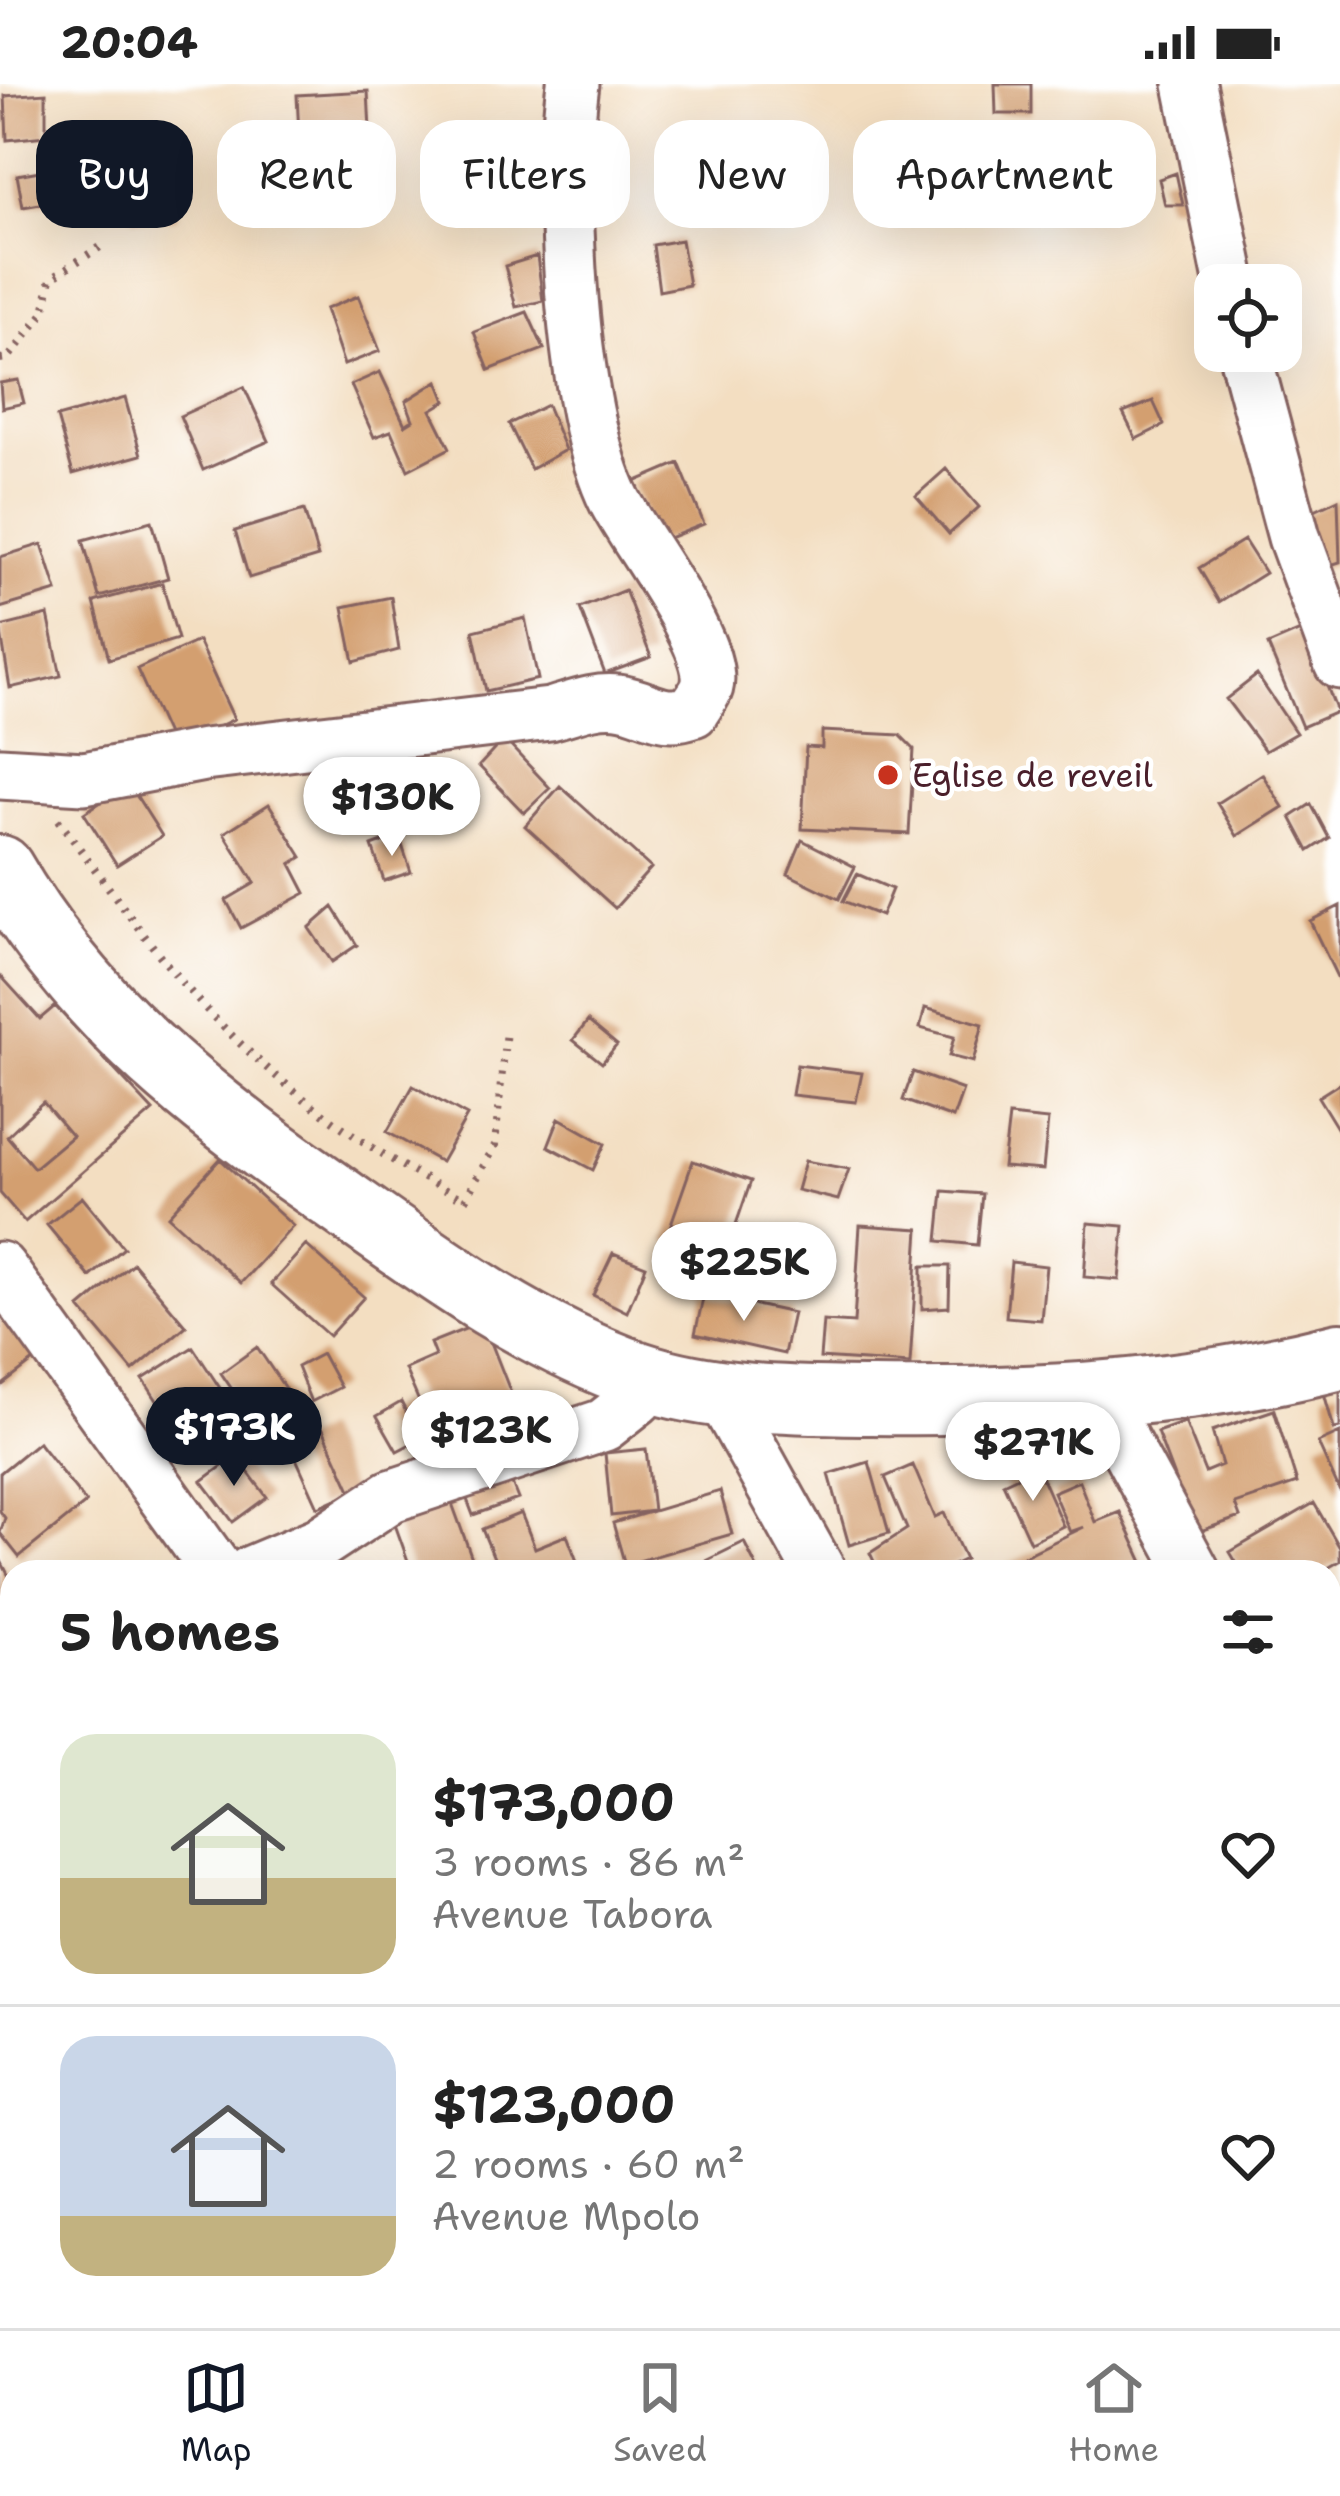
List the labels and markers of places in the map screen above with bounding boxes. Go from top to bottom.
place label: Eglise de reveil [912,753,1153,798]
pin: $130K [308,757,476,859]
marker: Eglise de reveil [875,762,901,788]
pin: $225K [660,1222,828,1324]
pin: $173K [150,1387,318,1489]
pin: $123K [406,1390,574,1492]
pin: $271K [949,1402,1117,1504]

